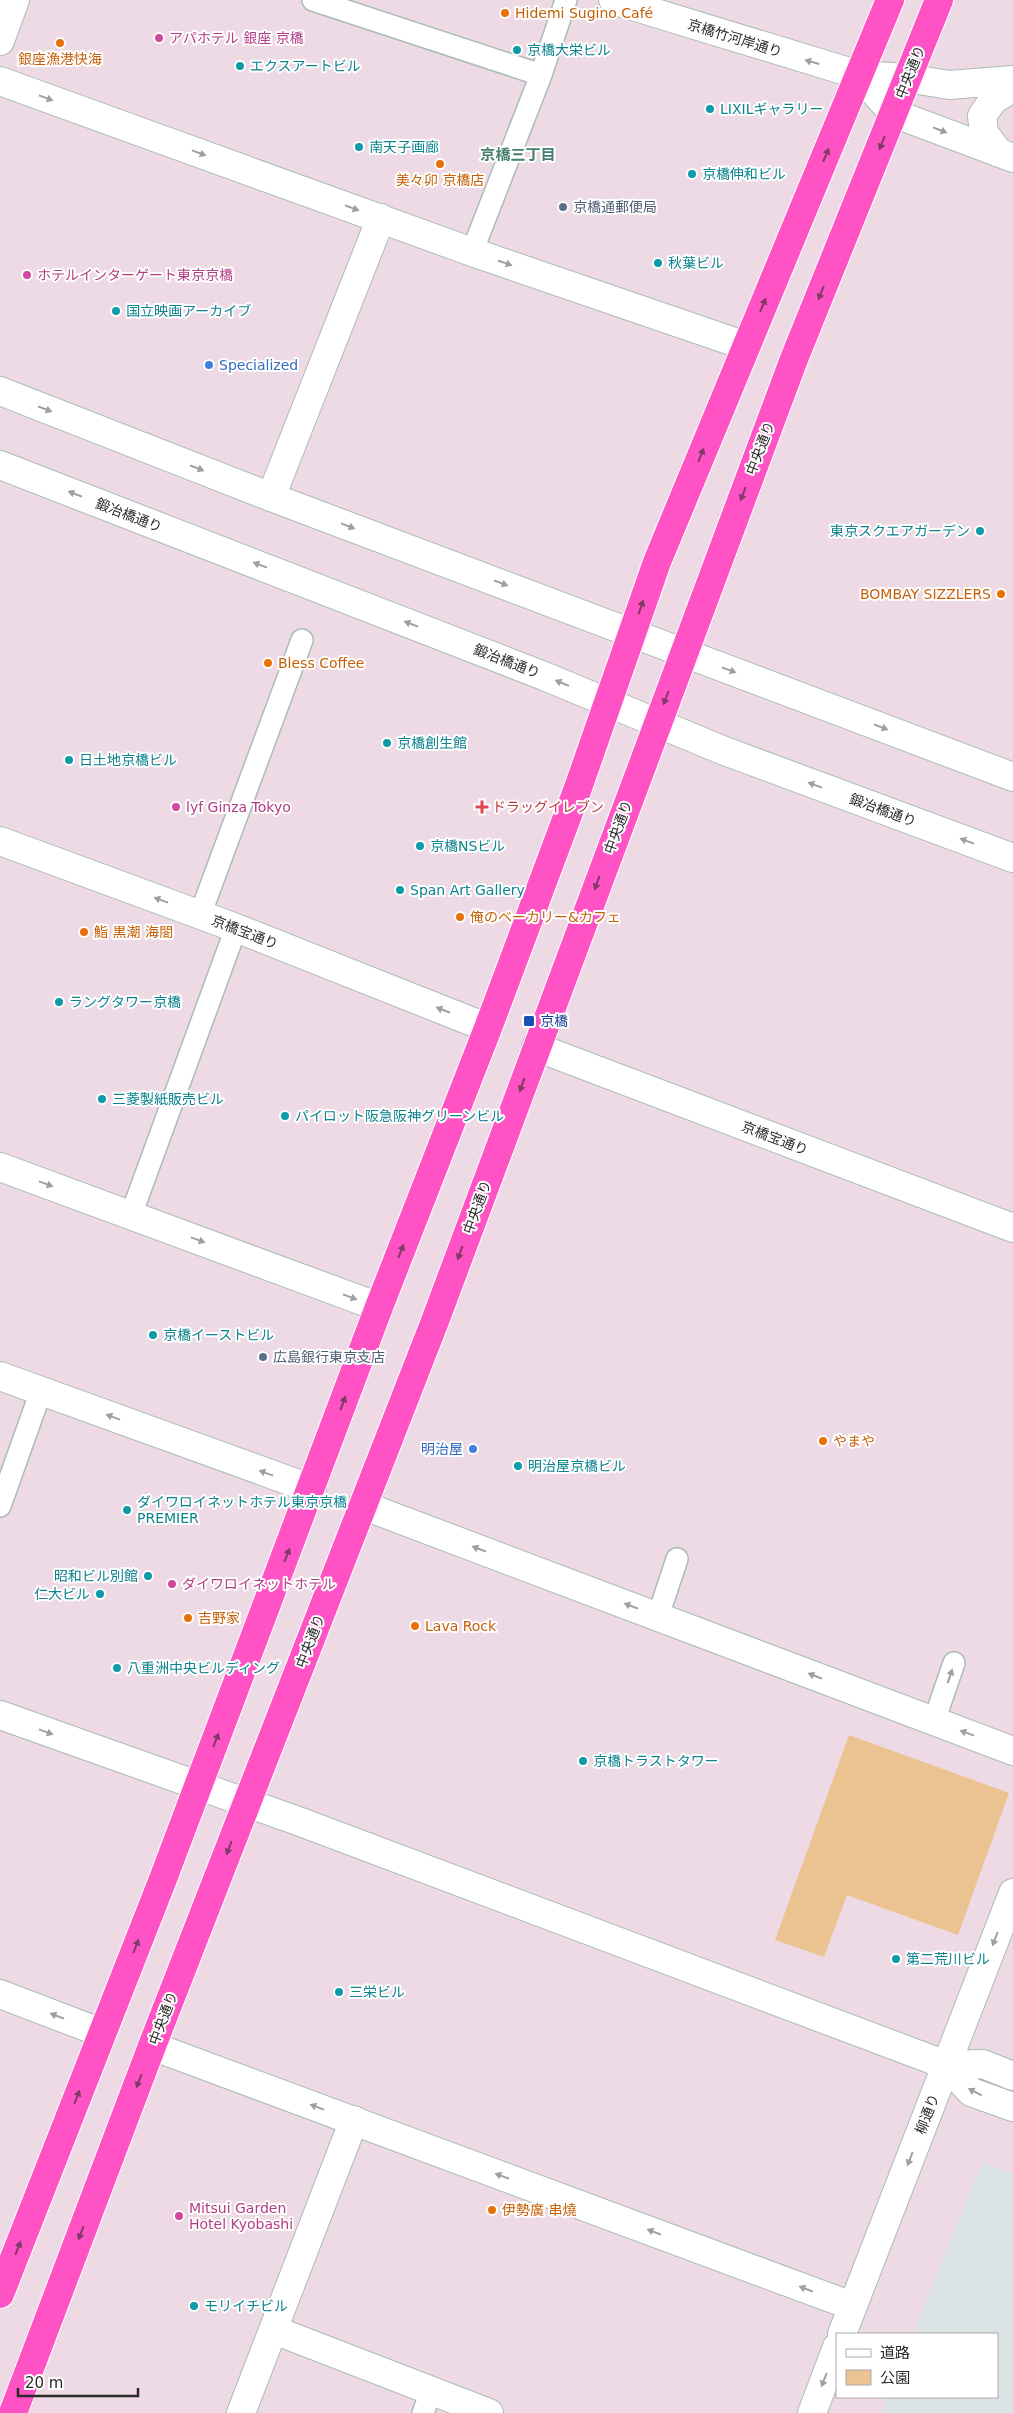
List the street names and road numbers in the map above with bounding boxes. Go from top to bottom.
street label: 京橋竹河岸通り [686,16,784,60]
street label: 中央通り [892,43,928,101]
street label: 中央通り [742,419,778,477]
street label: 鍛冶橋通り [93,495,165,535]
street label: 鍛冶橋通り [471,641,543,681]
street label: 鍛冶橋通り [847,791,919,829]
street label: 中央通り [601,798,635,856]
street label: 京橋宝通り [209,912,281,952]
street label: 京橋宝通り [739,1118,811,1158]
street label: 中央通り [460,1178,494,1236]
street label: 中央通り [292,1612,328,1670]
street label: 中央通り [145,1989,181,2047]
street label: 柳通り [912,2092,942,2136]

